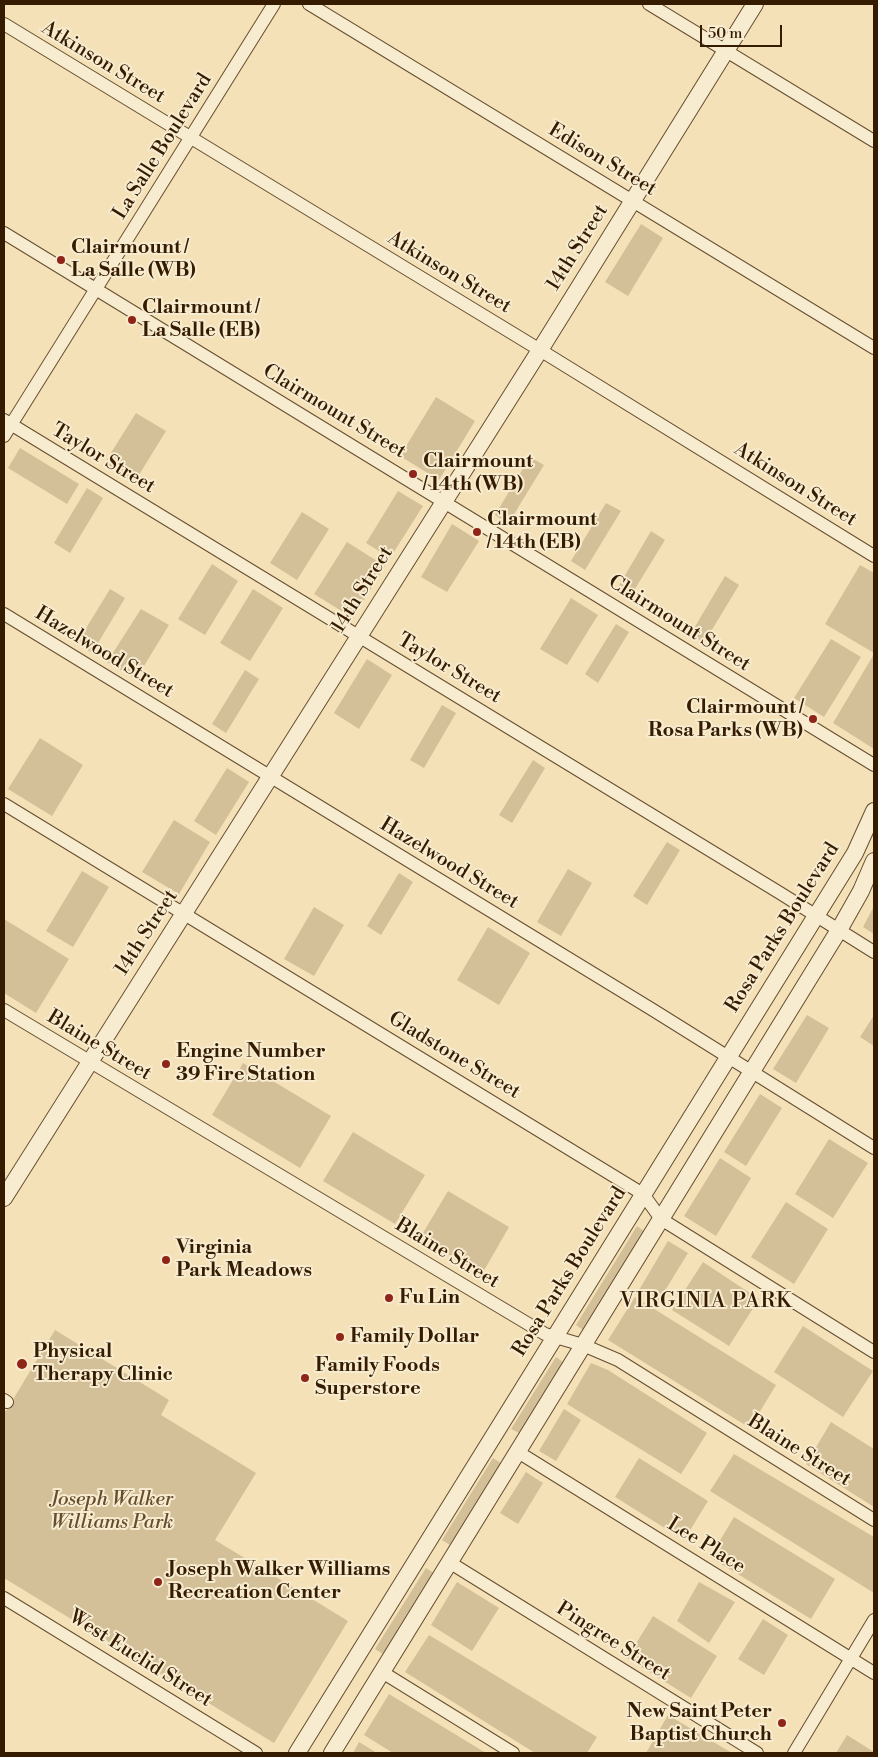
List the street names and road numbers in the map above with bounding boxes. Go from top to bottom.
street label: Atkinson Street [37,17,169,109]
street label: La Salle Boulevard [108,70,218,224]
street label: Edison Street [543,118,661,202]
street label: 14th Street [542,200,614,296]
street label: Atkinson Street [383,227,515,319]
street label: Clairmount Street [258,360,410,464]
street label: Taylor Street [47,419,159,499]
street label: Atkinson Street [729,438,861,532]
street label: 14th Street [327,542,399,638]
street label: Clairmount Street [604,571,754,677]
street label: Hazelwood Street [30,602,178,704]
street label: Taylor Street [393,629,505,709]
street label: Hazelwood Street [375,813,523,915]
street label: Rosa Parks Boulevard [721,839,845,1017]
street label: 14th Street [110,886,184,980]
street label: Blaine Street [43,1006,155,1086]
street label: Gladstone Street [384,1007,524,1105]
street label: Rosa Parks Boulevard [508,1183,632,1361]
street label: Blaine Street [391,1214,503,1294]
street label: Blaine Street [743,1410,855,1492]
street label: Lee Place [663,1513,749,1579]
street label: Pingree Street [551,1597,675,1687]
street label: West Euclid Street [64,1605,216,1713]

